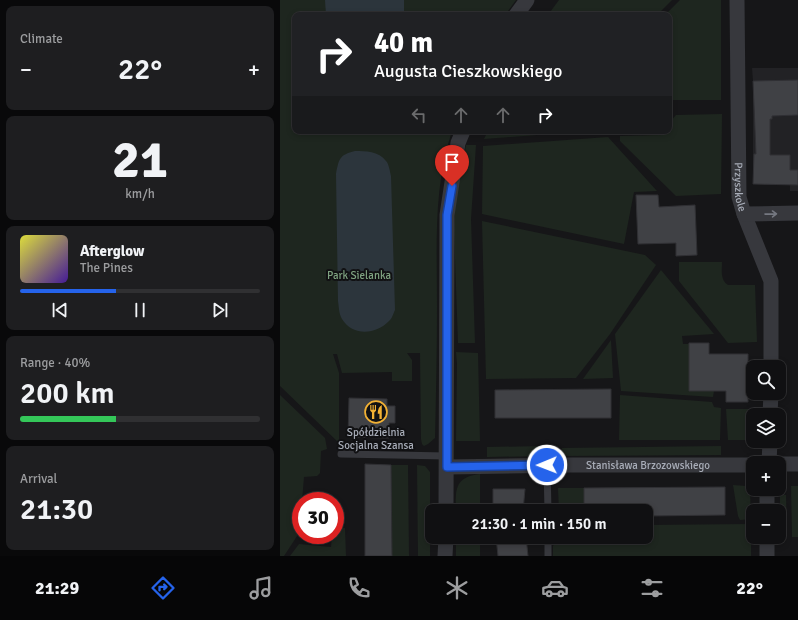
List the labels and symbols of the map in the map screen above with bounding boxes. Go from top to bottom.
pin [435,145,469,186]
street label: Przyszkole [732,162,749,213]
one-way arrow [764,210,777,217]
park label: Park Sielanka [327,269,391,282]
restaurant icon: Spółdzielnia Socjalna Szansa [363,399,389,425]
place label: Spółdzielnia Socjalna Szansa [338,426,414,452]
position arrow [526,444,568,486]
street label: Stanisława Brzozowskiego [586,459,710,472]
speed limit sign: 30 [292,492,344,544]

